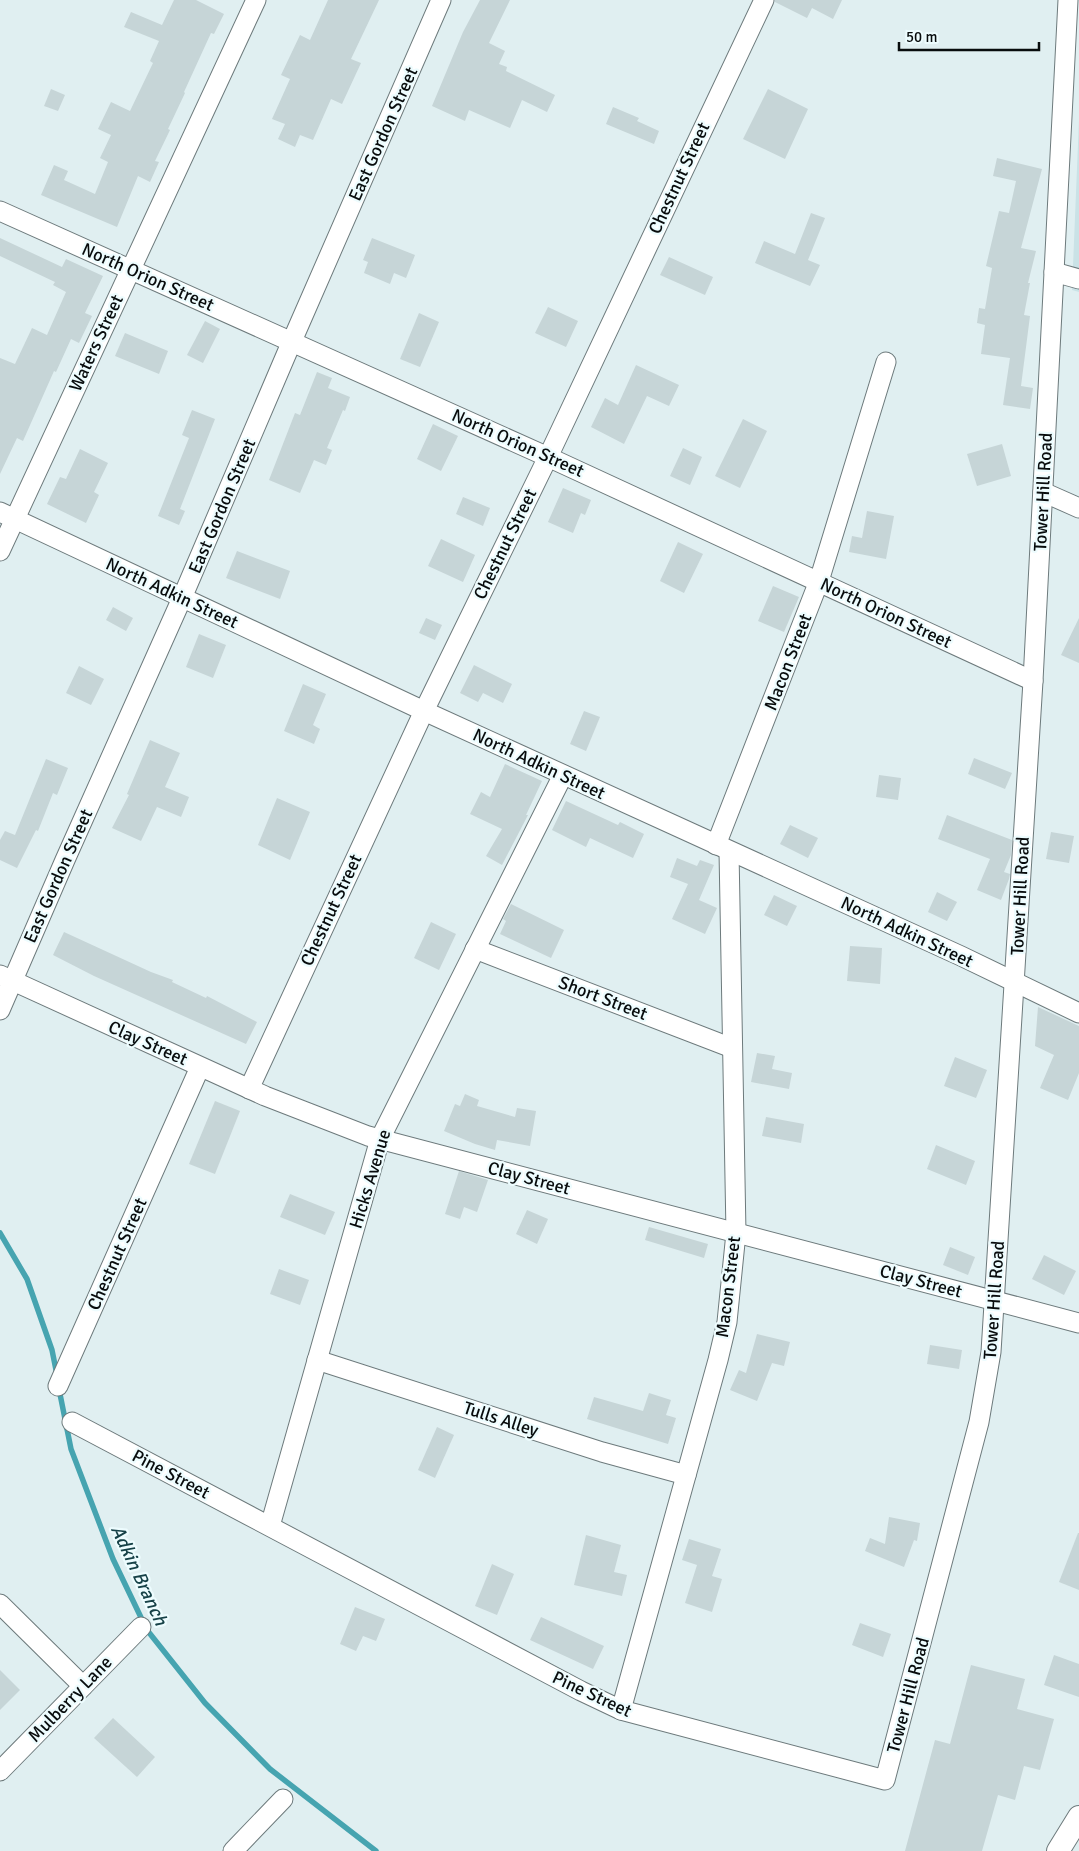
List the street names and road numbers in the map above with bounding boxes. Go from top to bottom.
street label: East Gordon Street [344,64,422,204]
street label: Chestnut Street [644,119,714,237]
street label: North Orion Street [79,238,217,316]
street label: Waters Street [64,291,128,395]
street label: North Orion Street [449,404,587,482]
street label: Tower Hill Road [1029,432,1057,552]
street label: East Gordon Street [184,435,260,577]
street label: Chestnut Street [469,485,541,603]
street label: North Adkin Street [102,553,242,633]
street label: North Orion Street [817,573,955,653]
street label: Macon Street [759,610,817,714]
street label: North Adkin Street [469,724,609,804]
street label: East Gordon Street [19,806,97,946]
street label: Tower Hill Road [1006,836,1034,956]
street label: Chestnut Street [296,851,366,969]
street label: North Adkin Street [837,892,977,972]
street label: Short Street [555,971,651,1025]
street label: Clay Street [105,1016,191,1070]
street label: Hicks Avenue [344,1127,396,1231]
street label: Clay Street [485,1156,573,1200]
street label: Chestnut Street [82,1194,152,1314]
street label: Macon Street [711,1235,745,1339]
street label: Tower Hill Road [979,1240,1009,1360]
street label: Clay Street [877,1259,965,1303]
street label: Tulls Alley [461,1397,542,1442]
street label: Pine Street [128,1444,214,1504]
street label: Tower Hill Road [882,1635,934,1755]
street label: Mulberry Lane [23,1651,117,1747]
street label: Pine Street [549,1666,635,1722]

